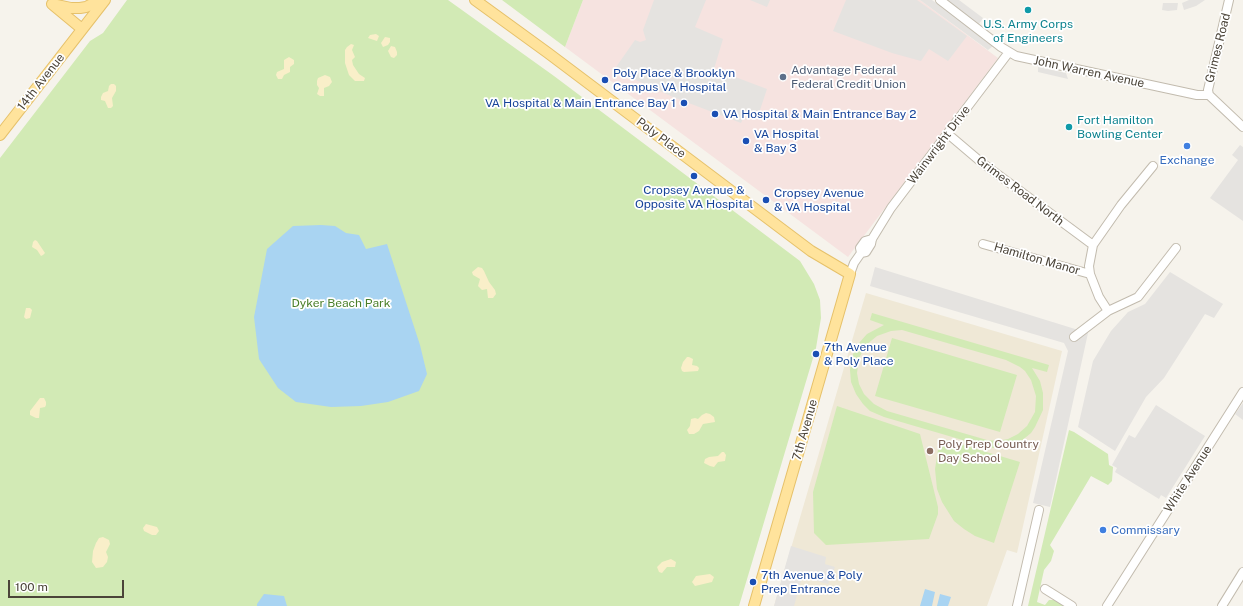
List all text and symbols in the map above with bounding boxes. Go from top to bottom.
marker: U.S. Army Corps of Engineers [1023,5,1033,15]
street label: Grimes Road [1202,12,1234,84]
place label: U.S. Army Corps of Engineers [983,17,1073,45]
street label: 14th Avenue [14,51,68,113]
street label: John Warren Avenue [1032,53,1146,91]
place label: Advantage Federal Federal Credit Union [791,63,906,91]
place label: Poly Place & Brooklyn Campus VA Hospital [613,66,735,94]
marker: Advantage Federal Federal Credit Union [778,72,788,82]
marker: Poly Place & Brooklyn Campus VA Hospital [600,75,610,85]
place label: VA Hospital & Main Entrance Bay 1 [485,96,676,110]
marker: VA Hospital & Main Entrance Bay 1 [679,98,689,108]
street label: Wainwright Drive [905,103,973,187]
place label: VA Hospital & Main Entrance Bay 2 [723,107,916,121]
marker: VA Hospital & Main Entrance Bay 2 [710,109,720,119]
place label: Fort Hamilton Bowling Center [1077,113,1163,141]
street label: Poly Place [633,115,689,161]
marker: Fort Hamilton Bowling Center [1064,122,1074,132]
place label: VA Hospital & Bay 3 [754,127,819,155]
marker: VA Hospital & Bay 3 [741,136,751,146]
marker: Exchange [1182,141,1192,151]
street label: Grimes Road North [973,153,1067,229]
place label: Exchange [1160,153,1214,167]
marker: Cropsey Avenue & Opposite VA Hospital [689,171,699,181]
place label: Cropsey Avenue & Opposite VA Hospital [635,183,753,211]
place label: Cropsey Avenue & VA Hospital [774,186,864,214]
marker: Cropsey Avenue & VA Hospital [761,195,771,205]
street label: Hamilton Manor [992,240,1082,278]
park label: Dyker Beach Park [292,296,390,310]
place label: 7th Avenue & Poly Place [824,340,894,368]
marker: 7th Avenue & Poly Place [811,349,821,359]
street label: 7th Avenue [789,398,821,462]
place label: Poly Prep Country Day School [938,437,1039,465]
street label: White Avenue [1161,443,1215,515]
marker: Poly Prep Country Day School [925,446,935,456]
place label: Commissary [1111,523,1180,537]
marker: Commissary [1098,525,1108,535]
place label: 7th Avenue & Poly Prep Entrance [761,568,862,596]
scale bar [10,572,126,598]
marker: 7th Avenue & Poly Prep Entrance [748,577,758,587]
text: 100 m [15,580,48,594]

